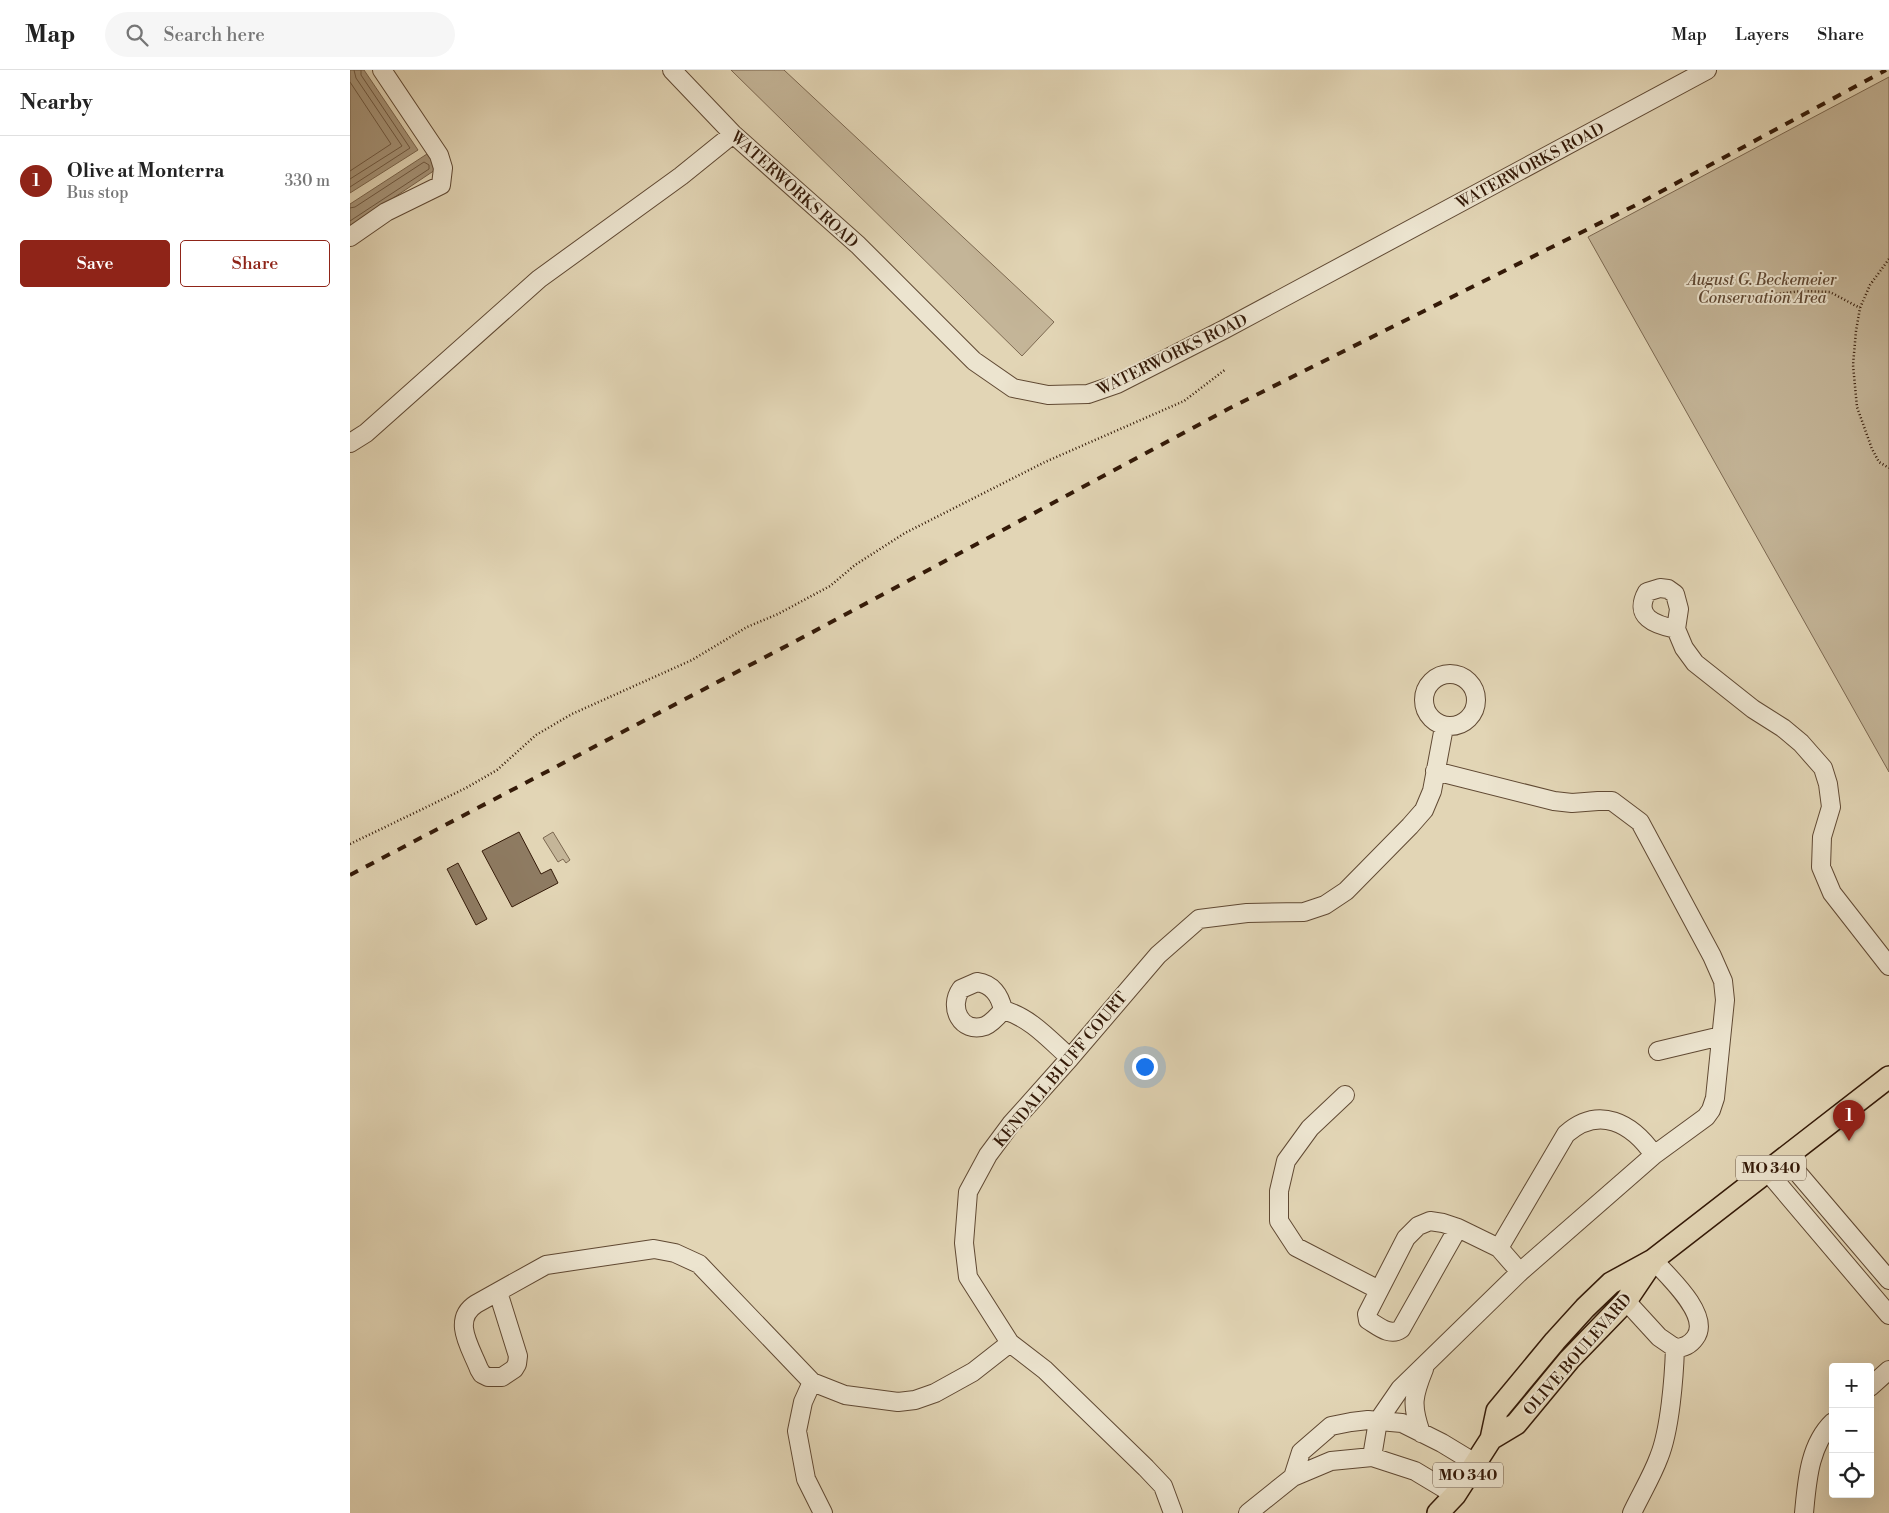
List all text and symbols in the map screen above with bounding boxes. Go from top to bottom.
search box [105,12,455,57]
text: Map [25,20,75,50]
icon: search [123,21,151,49]
text: Search here [163,23,265,47]
text: Map [1672,23,1707,46]
text: Layers [1735,23,1789,46]
text: Share [1817,23,1864,46]
text: Nearby [20,90,93,116]
street label: WATERWORKS ROAD [1452,118,1608,214]
street label: WATERWORKS ROAD [726,127,862,252]
text: Olive at Monterra [67,159,224,183]
text: 1 [32,171,40,191]
text: 330 m [284,171,330,191]
text: Bus stop [67,183,129,203]
button: Save [20,240,170,287]
button: Share [180,240,330,287]
park label: August G. Beckemeier Conservation Area [1685,270,1838,308]
street label: WATERWORKS ROAD [1093,310,1251,400]
street label: KENDALL BLUFF COURT [990,988,1132,1151]
your location [1132,1054,1158,1080]
pin: 1 [1833,1100,1865,1141]
road number: MO 340 [1736,1156,1806,1180]
street label: OLIVE BOULEVARD [1519,1289,1636,1420]
map controls [1829,1363,1874,1498]
button: + [1829,1363,1874,1408]
button: − [1829,1408,1874,1453]
button: locate [1829,1453,1874,1498]
road number: MO 340 [1433,1462,1503,1488]

